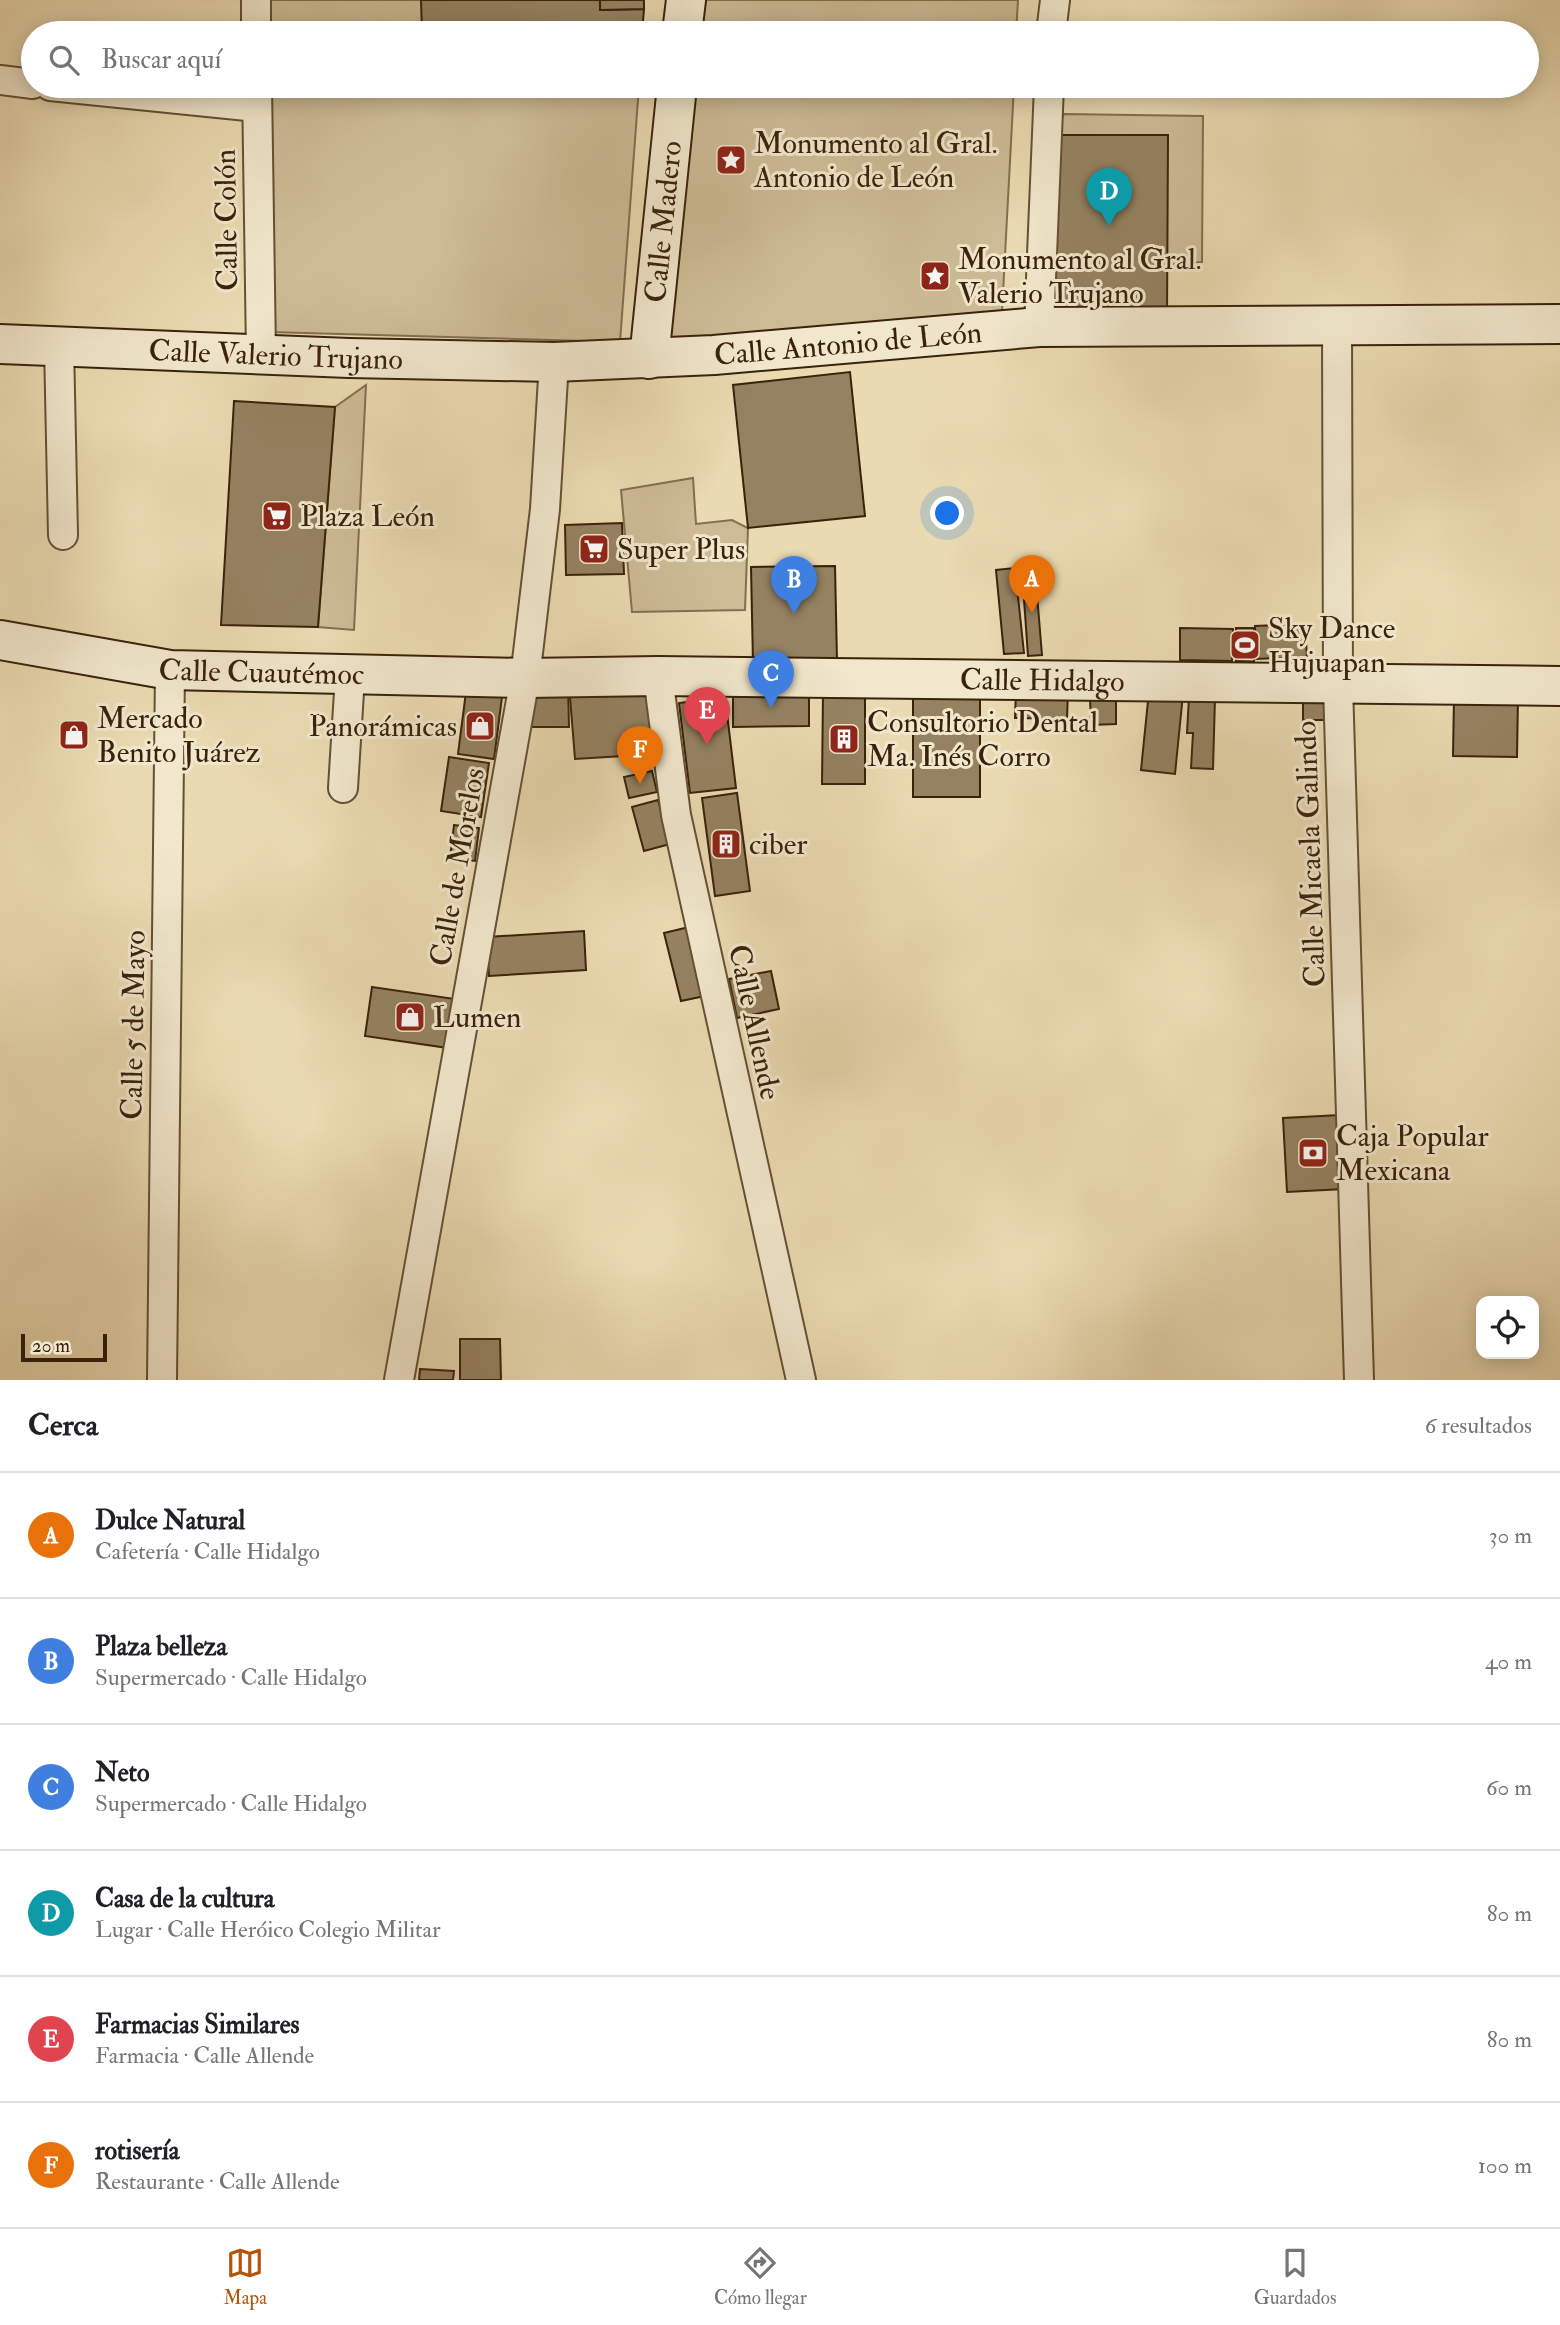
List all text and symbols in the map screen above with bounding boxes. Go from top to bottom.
search box [21,21,1539,98]
icon: search [45,41,83,79]
text: Buscar aquí [101,44,221,76]
place label: Monumento al Gral. Antonio de León [753,125,998,196]
street label: Calle Madero [637,139,690,304]
place icon: Monumento al Gral. Antonio de León [714,143,748,177]
street label: Calle Colón [207,149,246,291]
pin: D [1086,168,1132,226]
place label: Monumento al Gral. Valerio Trujano [958,241,1202,312]
place icon: Monumento al Gral. Valerio Trujano [918,259,952,293]
street label: Calle Antonio de León [713,314,984,374]
street label: Calle Valerio Trujano [148,332,403,378]
your location [930,496,964,530]
place label: Plaza León [300,498,435,535]
supermarket icon: Plaza León [260,499,294,533]
place label: Super Plus [617,531,745,568]
supermarket icon: Super Plus [577,532,611,566]
pin: A [1009,555,1055,613]
pin: B [771,556,817,614]
place label: Sky Dance Hujuapan [1268,610,1395,681]
sports icon: Sky Dance Hujuapan [1228,628,1262,662]
street label: Calle Cuautémoc [156,650,364,693]
pin: C [748,650,794,708]
street label: Calle Hidalgo [960,661,1125,700]
pin: E [684,687,730,745]
place label: Mercado Benito Juárez [97,700,260,771]
place label: Consultorio Dental Ma. Inés Corro [867,704,1098,775]
place label: Panorámicas [309,708,457,745]
shop icon: Panorámicas [463,709,497,743]
shop icon: Mercado Benito Juárez [57,718,91,752]
street label: Calle Micaela Galindo [1287,720,1334,988]
building icon: Consultorio Dental Ma. Inés Corro [827,722,861,756]
pin: F [617,726,663,784]
street label: Calle de Morelos [422,765,493,969]
place label: ciber [749,826,807,863]
building icon: ciber [709,827,743,861]
street label: Calle 5 de Mayo [113,930,154,1120]
street label: Calle Allende [720,941,789,1103]
place label: Lumen [433,999,521,1036]
shop icon: Lumen [393,1000,427,1034]
place label: Caja Popular Mexicana [1336,1118,1489,1189]
bank icon: Caja Popular Mexicana [1296,1136,1330,1170]
map controls [1476,1296,1539,1359]
button: locate [1476,1296,1539,1359]
scale bar [21,1331,107,1363]
text: 20 m [32,1334,70,1358]
text: Cerca [28,1407,98,1444]
text: 6 resultados [1425,1411,1532,1440]
text: Dulce Natural [95,1505,245,1537]
text: A [44,1521,58,1550]
text: 30 m [1489,1521,1532,1550]
text: Cafetería · Calle Hidalgo [95,1537,320,1566]
text: Plaza belleza [95,1631,227,1663]
text: B [43,1647,59,1676]
text: 40 m [1485,1647,1532,1676]
text: Supermercado · Calle Hidalgo [95,1663,367,1692]
text: Neto [95,1757,149,1789]
text: C [43,1773,59,1802]
text: 60 m [1486,1773,1532,1802]
text: Supermercado · Calle Hidalgo [95,1789,367,1818]
text: Casa de la cultura [95,1883,274,1915]
text: D [42,1899,60,1928]
text: 80 m [1487,1899,1532,1928]
text: Lugar · Calle Heróico Colegio Militar [95,1915,440,1944]
text: Farmacias Similares [95,2009,299,2041]
text: E [43,2025,59,2054]
text: 80 m [1487,2025,1532,2054]
text: Farmacia · Calle Allende [95,2041,314,2070]
text: rotisería [95,2135,180,2167]
text: F [44,2151,58,2180]
text: 100 m [1478,2151,1532,2180]
text: Restaurante · Calle Allende [95,2167,340,2196]
tab: Mapa [224,2244,267,2310]
tab: Cómo llegar [714,2244,807,2310]
tab: Guardados [1254,2244,1337,2310]

